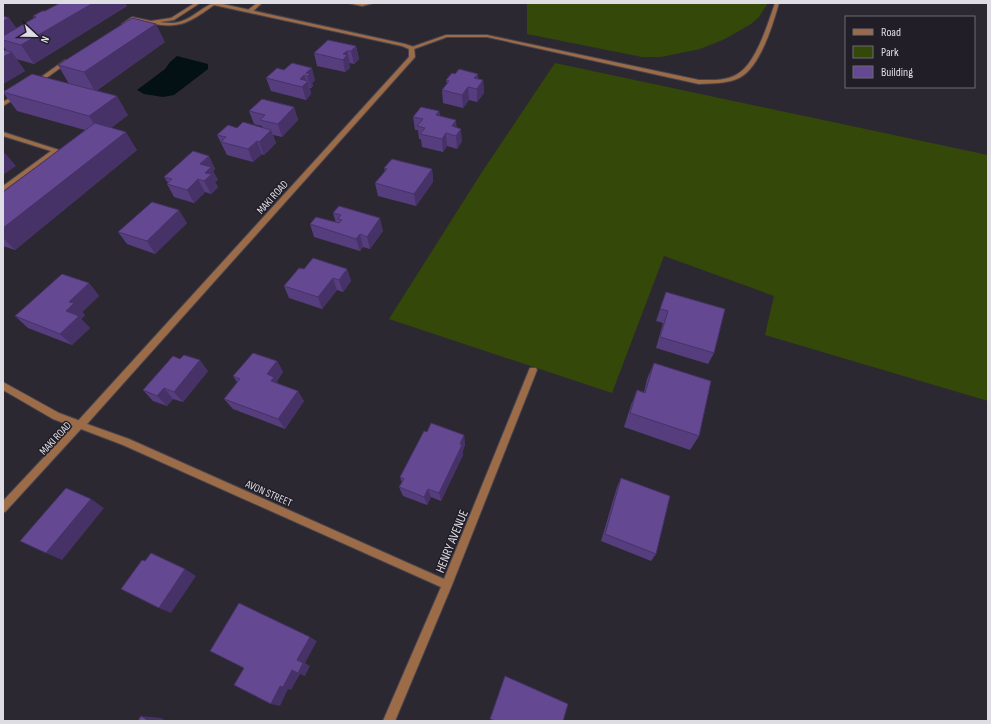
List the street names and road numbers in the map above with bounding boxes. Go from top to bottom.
street label: MAKI ROAD [254,178,291,217]
street label: MAKI ROAD [37,419,74,458]
street label: AVON STREET [243,477,295,510]
street label: HENRY AVENUE [432,507,472,575]

